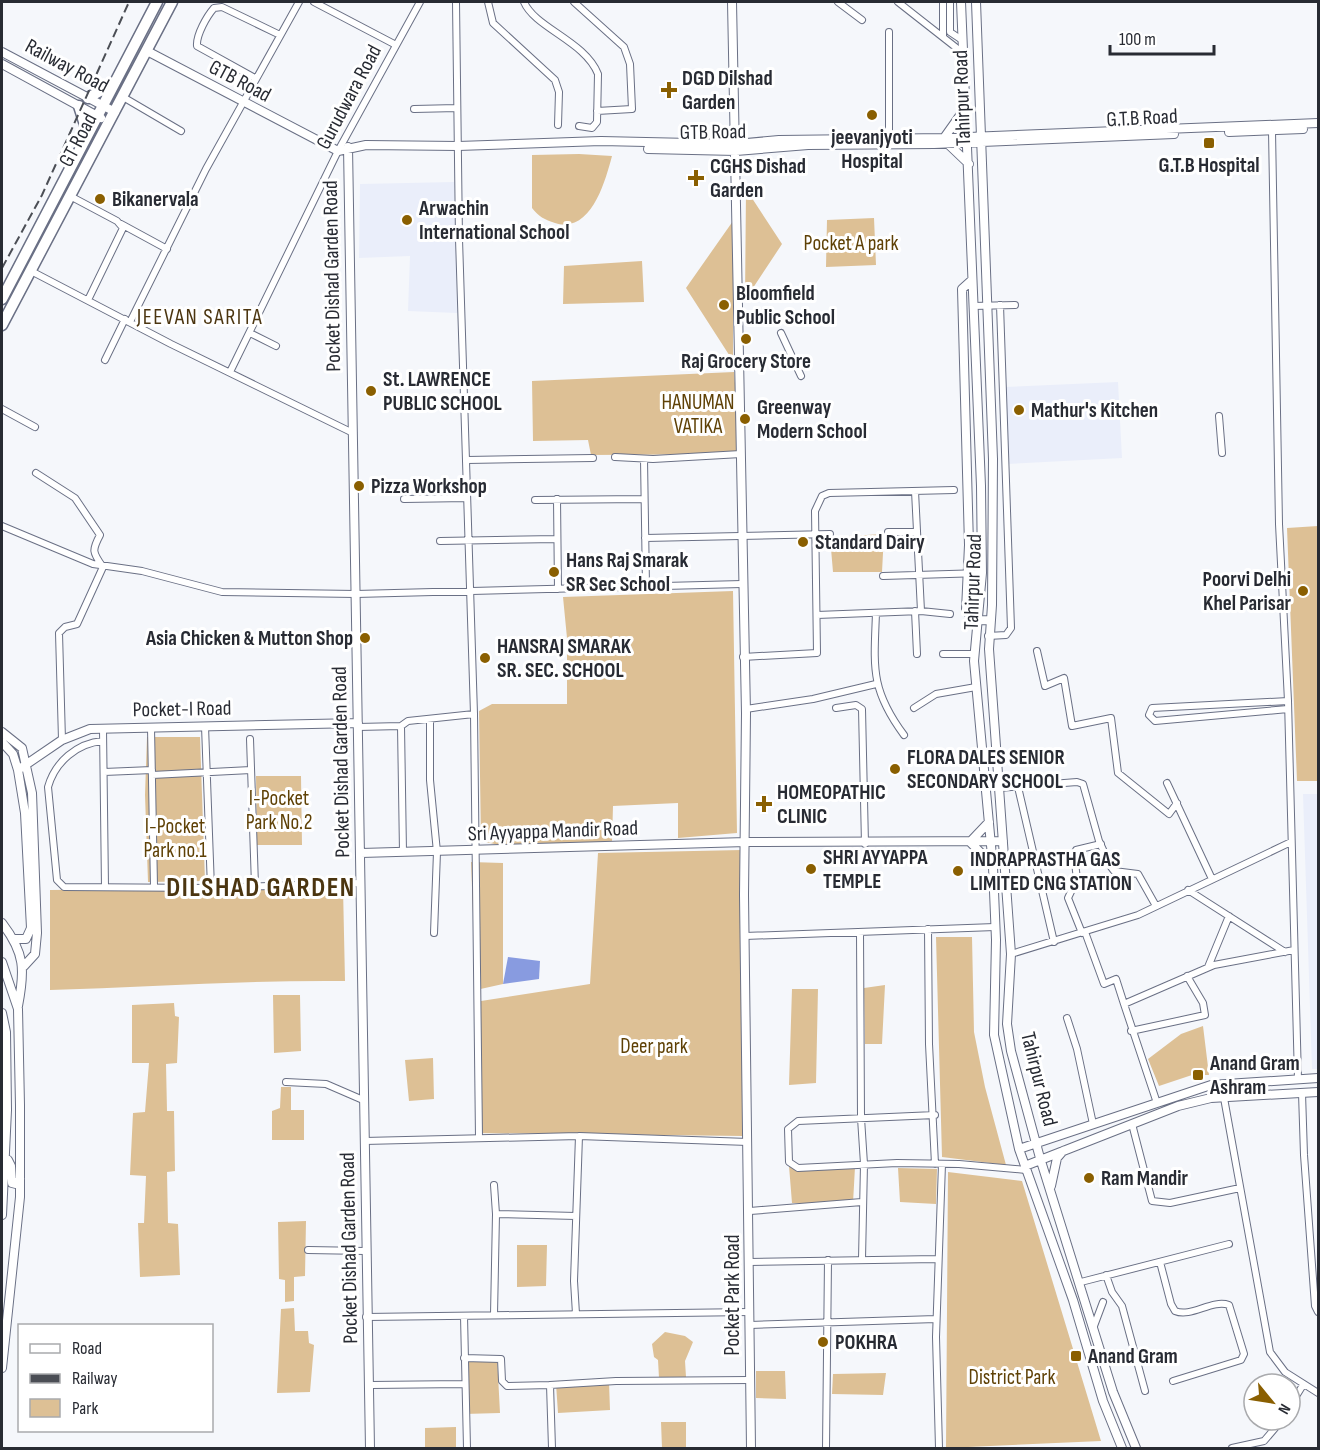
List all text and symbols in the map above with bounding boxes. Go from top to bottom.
scale bar [1110,18,1214,56]
text: 100 m [1119,29,1156,50]
street label: Railway Road [21,34,113,98]
street label: Gurudwara Road [311,41,387,153]
street label: Tahirpur Road [948,50,976,146]
street label: GTB Road [205,54,275,108]
place label: DGD Dilshad Garden [682,66,773,115]
marker: DGD Dilshad Garden [660,81,678,99]
street label: G.T.B Road [1106,104,1178,132]
marker: jeevanjyoti Hospital [865,108,879,122]
street label: GT Road [54,109,102,171]
street label: GTB Road [680,119,746,145]
place label: jeevanjyoti Hospital [830,125,913,174]
marker: G.T.B Hospital [1202,136,1216,150]
place label: G.T.B Hospital [1159,153,1260,178]
place label: CGHS Dishad Garden [710,154,806,203]
marker: CGHS Dishad Garden [687,169,705,187]
street label: Pocket Dishad Garden Road [318,180,346,372]
place label: Bikanervala [112,187,199,212]
marker: Bikanervala [93,192,107,206]
place label: Arwachin International School [418,196,569,245]
marker: Arwachin International School [400,213,414,227]
park label: Pocket A park [804,231,898,256]
place label: Bloomfield Public School [736,281,835,330]
marker: Bloomfield Public School [717,298,731,312]
district label: JEEVAN SARITA [136,304,263,331]
marker: Raj Grocery Store [739,332,753,346]
place label: Raj Grocery Store [681,349,811,374]
place label: St. LAWRENCE PUBLIC SCHOOL [383,367,502,416]
marker: St. LAWRENCE PUBLIC SCHOOL [364,384,378,398]
park label: HANUMAN VATIKA [662,390,734,439]
place label: Greenway Modern School [757,395,867,444]
place label: Mathur's Kitchen [1031,398,1158,423]
marker: Mathur's Kitchen [1012,403,1026,417]
marker: Greenway Modern School [738,412,752,426]
place label: Pizza Workshop [371,474,487,499]
marker: Pizza Workshop [352,479,366,493]
place label: Standard Dairy [815,530,925,555]
street label: Tahirpur Road [959,534,987,630]
marker: Standard Dairy [796,535,810,549]
place label: Hans Raj Smarak SR Sec School [566,548,688,597]
marker: Hans Raj Smarak SR Sec School [547,565,561,579]
place label: Poorvi Delhi Khel Parisar [1202,567,1292,616]
marker: Poorvi Delhi Khel Parisar [1296,584,1310,598]
place label: Asia Chicken & Mutton Shop [145,626,353,651]
marker: Asia Chicken & Mutton Shop [358,631,372,645]
place label: HANSRAJ SMARAK SR. SEC. SCHOOL [497,634,632,683]
marker: HANSRAJ SMARAK SR. SEC. SCHOOL [478,651,492,665]
street label: Pocket Dishad Garden Road [327,666,355,858]
street label: Pocket-I Road [132,696,232,722]
place label: FLORA DALES SENIOR SECONDARY SCHOOL [907,745,1065,794]
marker: FLORA DALES SENIOR SECONDARY SCHOOL [888,762,902,776]
place label: HOMEOPATHIC CLINIC [777,780,886,829]
park label: I-Pocket Park No.2 [246,786,312,835]
marker: HOMEOPATHIC CLINIC [755,795,773,813]
park label: I-Pocket Park no.1 [143,814,207,863]
street label: Sri Ayyappa Mandir Road [467,816,639,846]
place label: SHRI AYYAPPA TEMPLE [823,845,928,894]
place label: INDRAPRASTHA GAS LIMITED CNG STATION [970,847,1132,896]
marker: SHRI AYYAPPA TEMPLE [804,862,818,876]
marker: INDRAPRASTHA GAS LIMITED CNG STATION [951,864,965,878]
district label: DILSHAD GARDEN [166,872,356,904]
street label: Tahirpur Road [1015,1029,1063,1129]
park label: Deer park [620,1034,688,1059]
place label: Anand Gram Ashram [1209,1051,1300,1100]
marker: Anand Gram Ashram [1191,1068,1205,1082]
street label: Pocket Dishad Garden Road [335,1152,363,1344]
place label: Ram Mandir [1101,1166,1188,1191]
marker: Ram Mandir [1082,1171,1096,1185]
street label: Pocket Park Road [720,1235,745,1355]
legend [18,1324,213,1432]
place label: POKHRA [835,1330,898,1355]
marker: POKHRA [816,1335,830,1349]
text: Road [72,1338,102,1359]
place label: Anand Gram [1087,1344,1178,1369]
marker: Anand Gram [1069,1349,1083,1363]
park label: District Park [969,1365,1055,1390]
text: Railway [72,1368,117,1389]
north arrow [1242,1372,1302,1432]
text: Park [72,1398,98,1419]
text: N [1273,1400,1294,1417]

